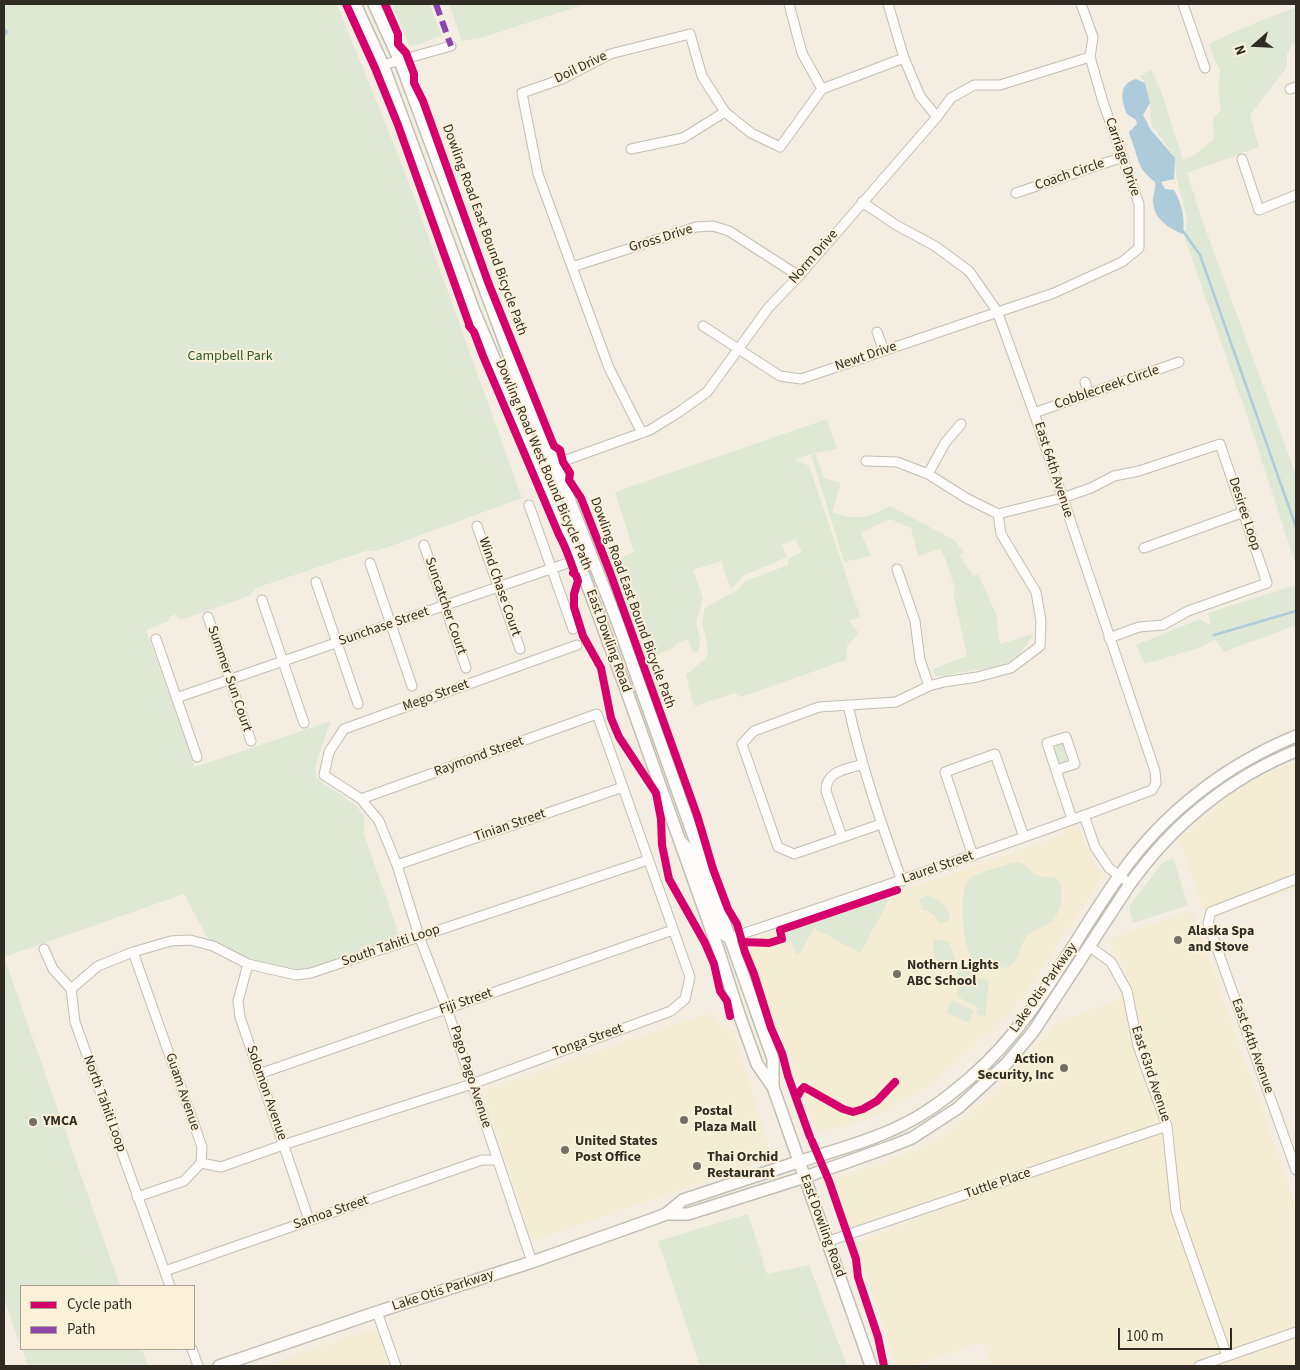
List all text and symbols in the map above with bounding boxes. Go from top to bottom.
north arrow [1230,20,1280,70]
text: N [1230,42,1252,58]
street label: Doil Drive [552,48,610,88]
street label: Carriage Drive [1101,115,1143,199]
street label: Dowling Road East Bound Bicycle Path [438,122,530,338]
street label: Coach Circle [1033,155,1107,195]
street label: Gross Drive [627,221,695,257]
street label: Norm Drive [786,226,842,288]
street label: Newt Drive [833,339,899,375]
park label: Campbell Park [187,349,273,365]
street label: Dowling Road West Bound Bicycle Path [491,357,595,573]
street label: Cobblecreek Circle [1053,362,1161,414]
street label: East 64th Avenue [1030,420,1076,520]
street label: Desiree Loop [1224,475,1264,553]
street label: Dowling Road East Bound Bicycle Path [586,495,678,711]
street label: Wind Chase Court [474,535,524,639]
street label: Suncatcher Court [420,555,470,657]
street label: East Dowling Road [582,587,634,695]
street label: Sunchase Street [337,604,431,650]
street label: Summer Sun Court [203,624,255,734]
street label: Mego Street [401,676,471,716]
street label: Raymond Street [432,733,526,781]
street label: Tinian Street [472,806,548,846]
street label: Laurel Street [900,848,976,888]
street label: South Tahiti Loop [340,921,442,971]
place label: Alaska Spa and Stove [1188,924,1254,956]
marker: Alaska Spa and Stove [1172,934,1184,946]
street label: Lake Otis Parkway [1007,940,1081,1036]
place label: Nothern Lights ABC School [907,958,999,990]
marker: Nothern Lights ABC School [891,968,903,980]
street label: Fiji Street [437,985,495,1019]
street label: East 64th Avenue [1227,996,1277,1096]
street label: Tonga Street [551,1021,625,1061]
street label: Pago Pago Avenue [446,1024,494,1130]
street label: East 63rd Avenue [1127,1024,1173,1124]
street label: Solomon Avenue [242,1043,290,1143]
street label: Guam Avenue [161,1051,203,1133]
place label: Action Security, Inc [977,1052,1054,1084]
street label: North Tahiti Loop [79,1053,129,1155]
marker: Action Security, Inc [1058,1062,1070,1074]
place label: Postal Plaza Mall [694,1104,756,1136]
place label: YMCA [43,1114,77,1130]
marker: Postal Plaza Mall [678,1114,690,1126]
marker: YMCA [27,1116,39,1128]
place label: United States Post Office [575,1134,658,1166]
marker: United States Post Office [559,1144,571,1156]
place label: Thai Orchid Restaurant [707,1150,778,1182]
marker: Thai Orchid Restaurant [691,1160,703,1172]
street label: Tuttle Place [963,1165,1033,1203]
street label: East Dowling Road [796,1172,848,1280]
street label: Samoa Street [291,1192,371,1234]
street label: Lake Otis Parkway [390,1267,496,1315]
legend [20,1285,195,1350]
text: Cycle path [67,1294,132,1315]
scale bar [1120,1318,1234,1350]
text: Path [67,1319,95,1340]
text: 100 m [1126,1326,1164,1347]

